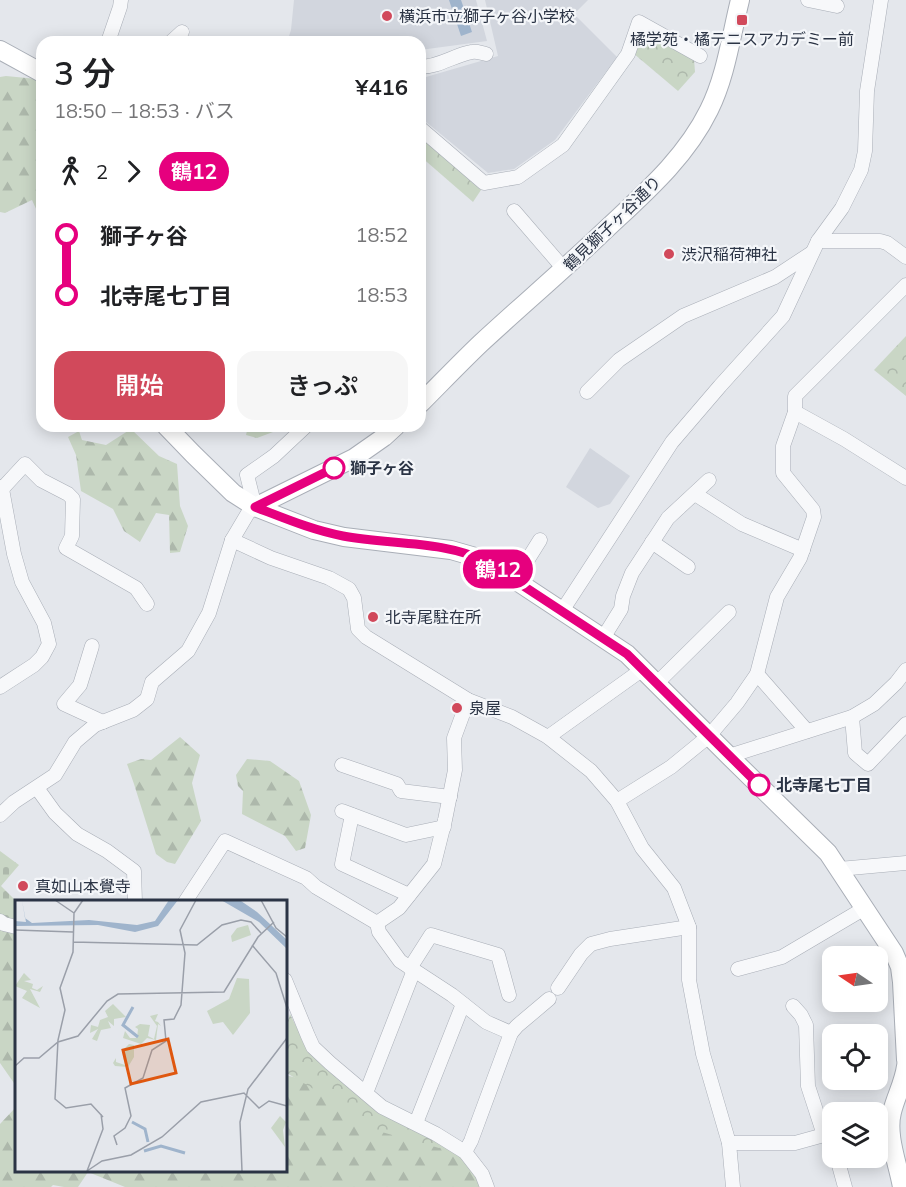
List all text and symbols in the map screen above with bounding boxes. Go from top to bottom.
place label: 横浜市立獅子ヶ谷小学校 [399,6,575,26]
marker: 横浜市立獅子ヶ谷小学校 [380,9,394,23]
marker: 橘学苑・橘テニスアカデミー前 [735,13,749,27]
place label: 橘学苑・橘テニスアカデミー前 [630,29,854,49]
text: 3 分 [54,52,116,93]
text: ¥416 [355,73,408,101]
text: 18:50 – 18:53 · バス [54,98,235,123]
icon: walk [54,155,87,188]
icon: forward [117,155,150,188]
text: 鶴12 [171,158,217,184]
text: 2 [96,159,108,184]
street label: 鶴見獅子ヶ谷通り [559,171,665,275]
text: 獅子ヶ谷 [100,222,188,250]
text: 18:52 [355,222,408,247]
place label: 渋沢稲荷神社 [681,244,777,264]
marker: 渋沢稲荷神社 [662,247,676,261]
text: 北寺尾七丁目 [100,282,232,310]
text: 18:53 [355,282,408,307]
button: 開始 [54,351,225,420]
button: きっぷ [237,351,408,420]
marker: 獅子ヶ谷 [323,457,345,479]
place label: 獅子ヶ谷 [350,458,414,478]
line badge: 鶴12 [464,550,532,588]
text: 鶴12 [475,556,521,582]
place label: 北寺尾駐在所 [385,607,481,627]
marker: 北寺尾駐在所 [366,610,380,624]
place label: 泉屋 [469,698,501,718]
marker: 泉屋 [450,701,464,715]
marker: 北寺尾七丁目 [748,774,770,796]
place label: 北寺尾七丁目 [776,775,872,795]
place label: 真如山本覺寺 [35,876,131,896]
marker: 真如山本覺寺 [16,879,30,893]
inset map [15,900,286,1172]
north arrow [822,946,888,1012]
map controls [822,946,888,1168]
button: locate [822,1024,888,1090]
button: layers [822,1102,888,1168]

